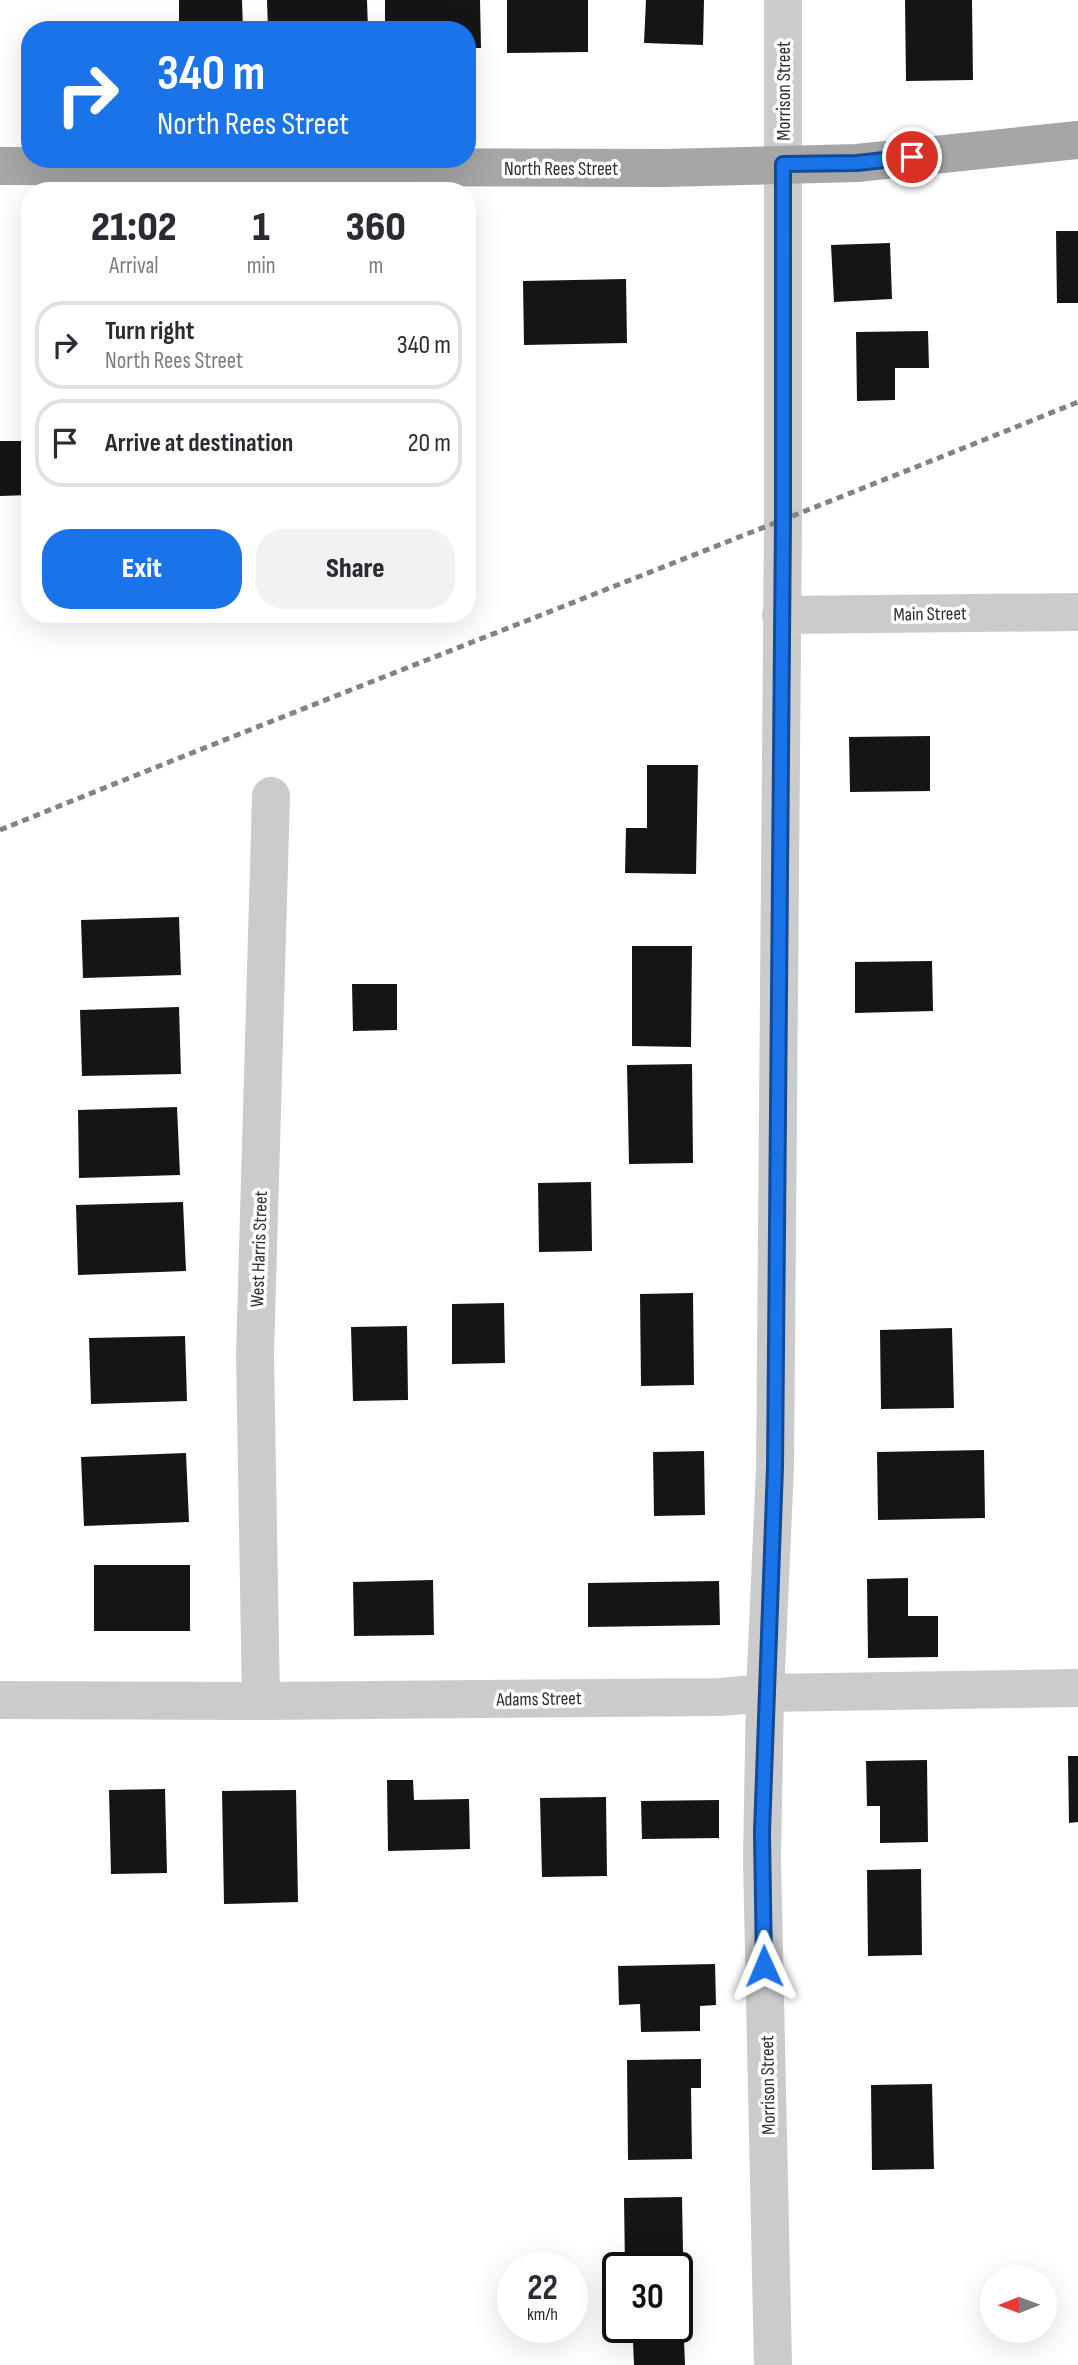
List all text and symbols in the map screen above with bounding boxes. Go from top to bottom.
street label: Morrison Street [773,41,796,141]
text: 340 m [157,45,265,104]
icon: right [42,49,133,140]
text: North Rees Street [157,105,349,144]
pin [882,127,942,187]
icon: arrive [893,138,931,176]
street label: North Rees Street [504,158,618,181]
text: 21:02 [91,202,177,253]
text: 1 [253,202,270,253]
text: 360 [346,202,406,253]
text: Arrival [109,252,159,280]
text: min [247,252,276,280]
text: m [368,252,383,280]
text: Turn right [105,316,194,347]
icon: right [46,326,84,364]
text: 340 m [397,330,451,361]
text: North Rees Street [105,347,243,375]
icon: arrive [46,424,84,462]
text: Arrive at destination [105,428,293,459]
text: 20 m [408,428,451,459]
button: Exit [42,529,242,609]
button: Share [256,529,455,609]
street label: Main Street [893,602,967,627]
street label: West Harris Street [246,1190,273,1308]
street label: Adams Street [495,1687,582,1712]
position arrow [727,1929,801,2003]
street label: Morrison Street [756,2035,781,2135]
speed limit sign: 30 [602,2252,693,2343]
north arrow [980,2266,1057,2343]
map controls [980,2266,1057,2343]
text: 22 [527,2267,558,2310]
text: km/h [527,2304,558,2325]

